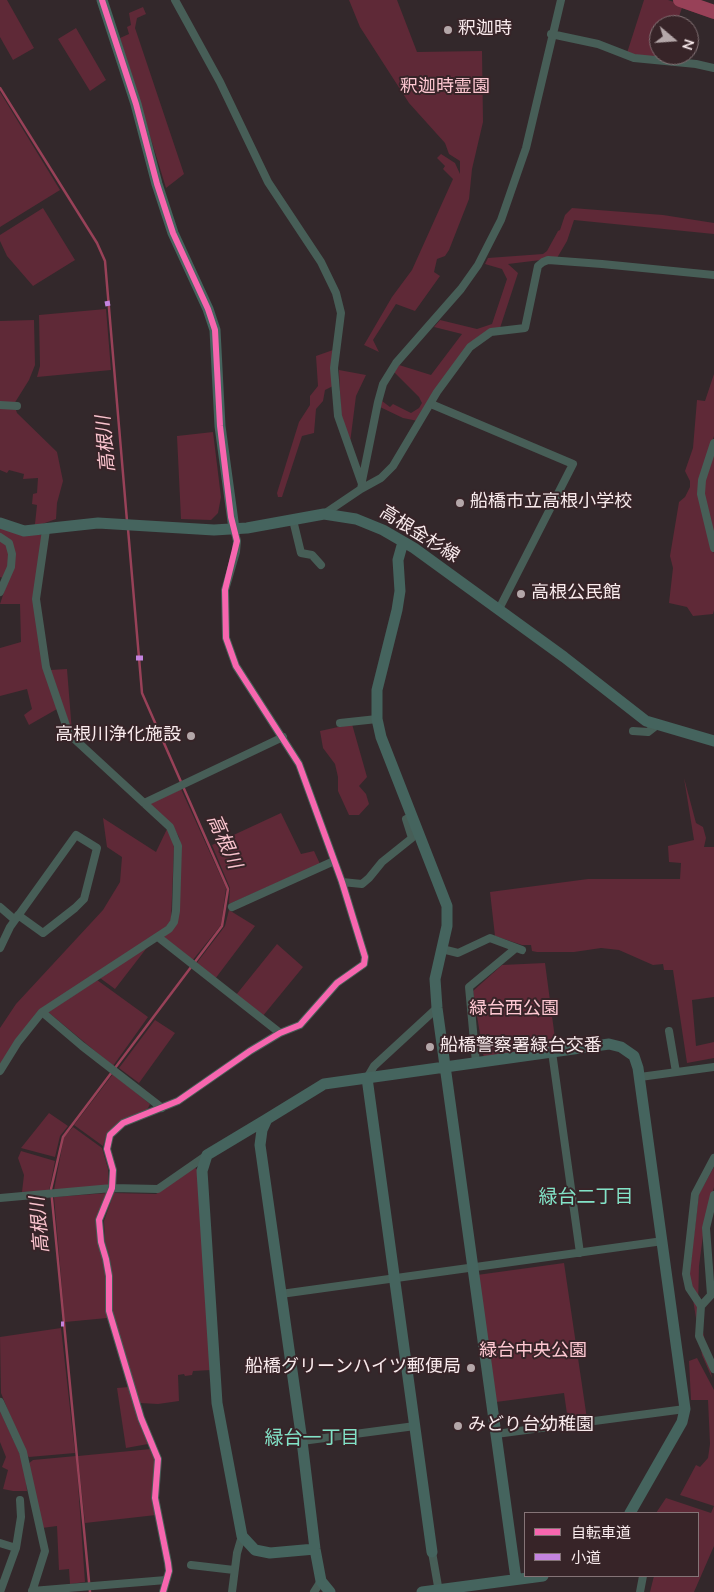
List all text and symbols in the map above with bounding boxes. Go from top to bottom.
north arrow [649,15,699,65]
place label: 釈迦時 [458,19,512,41]
marker: 釈迦時 [442,24,454,36]
text: N [677,37,698,52]
park label: 釈迦時霊園 [400,77,490,99]
water label: 高根川 [93,415,121,473]
place label: 船橋市立高根小学校 [470,492,632,514]
marker: 船橋市立高根小学校 [454,497,466,509]
street label: 高根金杉線 [375,502,463,568]
place label: 高根公民館 [531,583,621,605]
marker: 高根公民館 [515,588,527,600]
place label: 高根川浄化施設 [55,725,181,747]
marker: 高根川浄化施設 [185,730,197,742]
water label: 高根川 [201,811,245,873]
park label: 緑台西公園 [469,999,559,1021]
place label: 船橋警察署緑台交番 [440,1036,602,1058]
marker: 船橋警察署緑台交番 [424,1041,436,1053]
district label: 緑台二丁目 [539,1187,633,1209]
water label: 高根川 [27,1196,55,1254]
park label: 緑台中央公園 [479,1341,587,1363]
place label: 船橋グリーンハイツ郵便局 [245,1357,461,1379]
marker: 船橋グリーンハイツ郵便局 [465,1362,477,1374]
place label: みどり台幼稚園 [468,1415,594,1437]
marker: みどり台幼稚園 [452,1420,464,1432]
district label: 緑台一丁目 [265,1428,359,1450]
legend [524,1512,699,1577]
text: 自転車道 [571,1523,631,1543]
text: 小道 [571,1548,601,1568]

